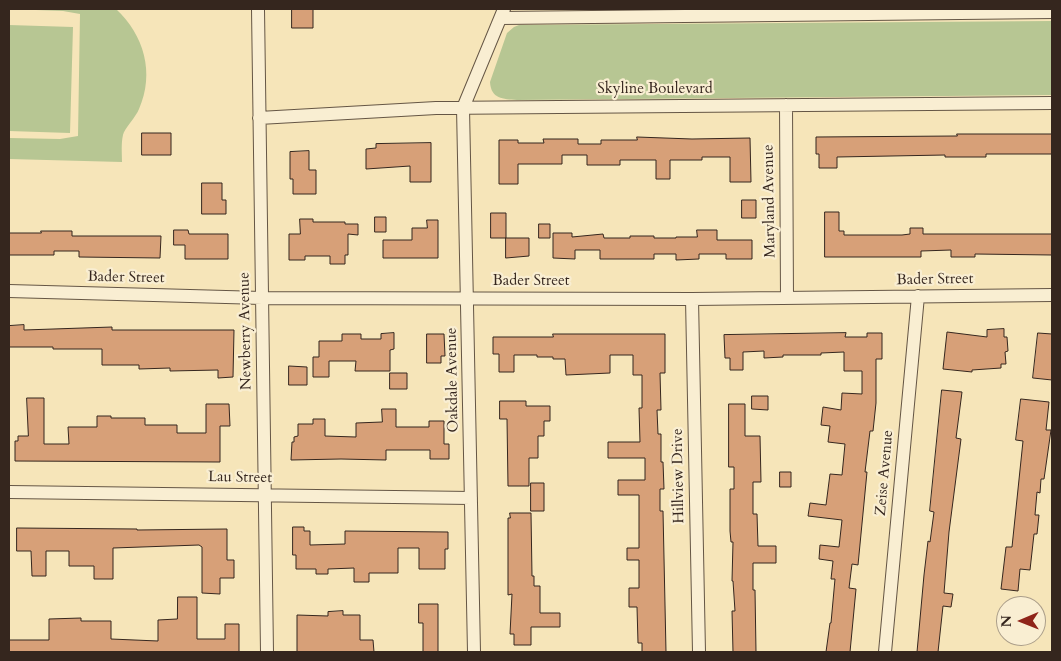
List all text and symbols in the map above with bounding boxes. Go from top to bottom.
street label: Skyline Boulevard [597,81,713,99]
street label: Maryland Avenue [760,144,780,258]
street label: Bader Street [87,268,165,288]
street label: Bader Street [896,270,974,290]
street label: Newberry Avenue [236,272,256,390]
street label: Bader Street [492,273,570,291]
street label: Oakdale Avenue [443,327,463,433]
street label: Hillview Drive [669,428,689,524]
street label: Zeise Avenue [872,429,898,517]
street label: Lau Street [208,468,272,488]
north arrow [996,596,1046,646]
text: N [997,615,1016,627]

